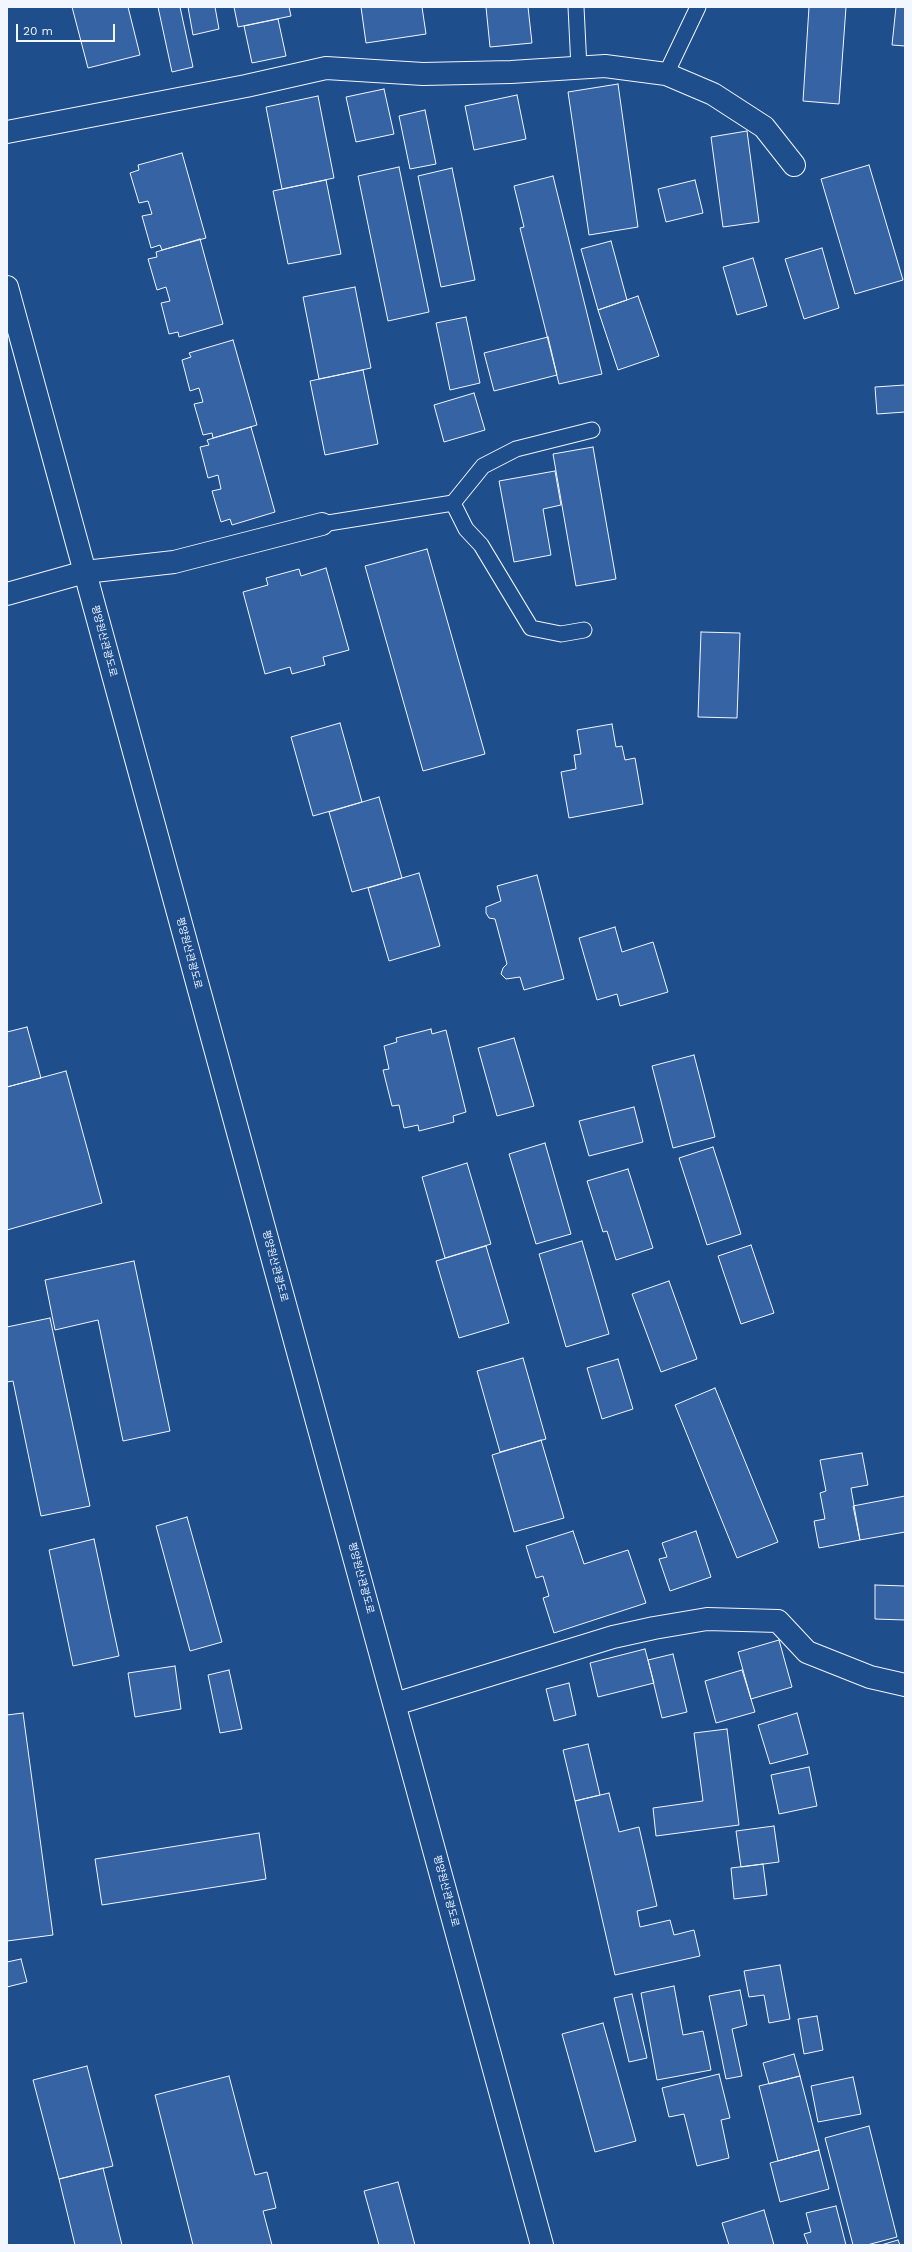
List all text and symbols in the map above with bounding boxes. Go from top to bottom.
scale bar [18,16,117,42]
text: 20 m [23,24,53,38]
street label: 평양원산관광도로 [89,604,119,678]
street label: 평양원산관광도로 [174,916,204,990]
street label: 평양원산관광도로 [260,1229,290,1303]
street label: 평양원산관광도로 [346,1541,376,1615]
street label: 평양원산관광도로 [431,1854,461,1928]

